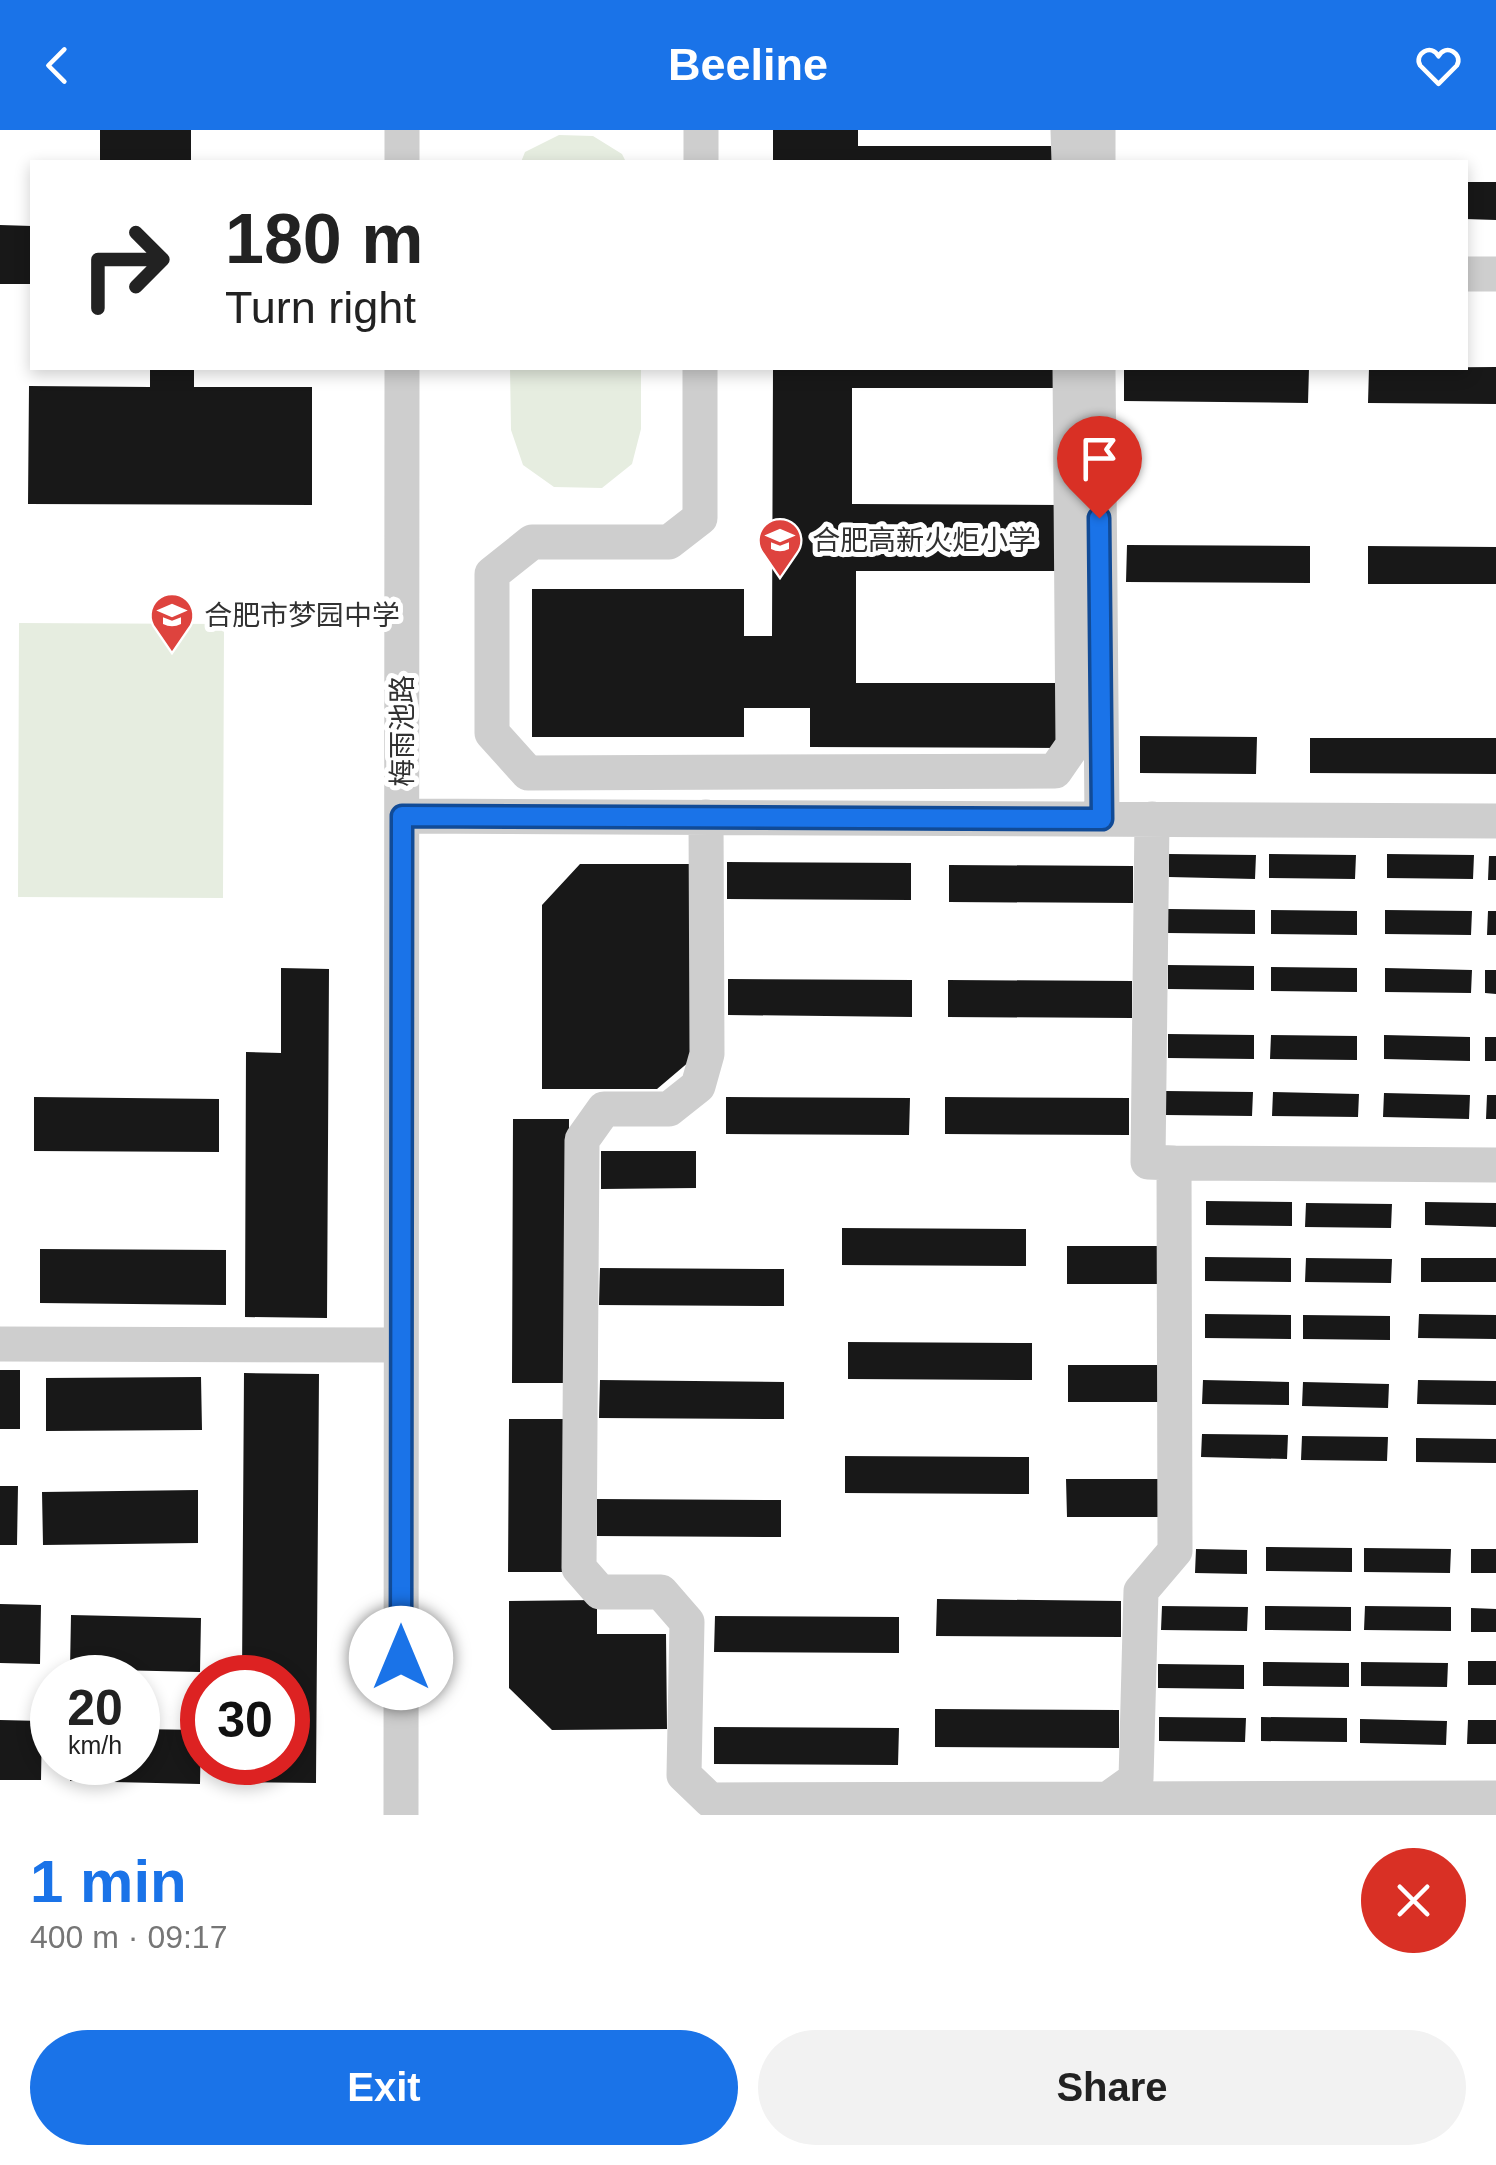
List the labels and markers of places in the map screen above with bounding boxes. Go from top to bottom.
pin [1057,416,1142,519]
school or university icon: 合肥高新火炬小学 [757,517,803,578]
place label: 合肥高新火炬小学 [812,525,1036,556]
school or university icon: 合肥市梦园中学 [149,592,195,653]
place label: 合肥市梦园中学 [204,600,400,631]

